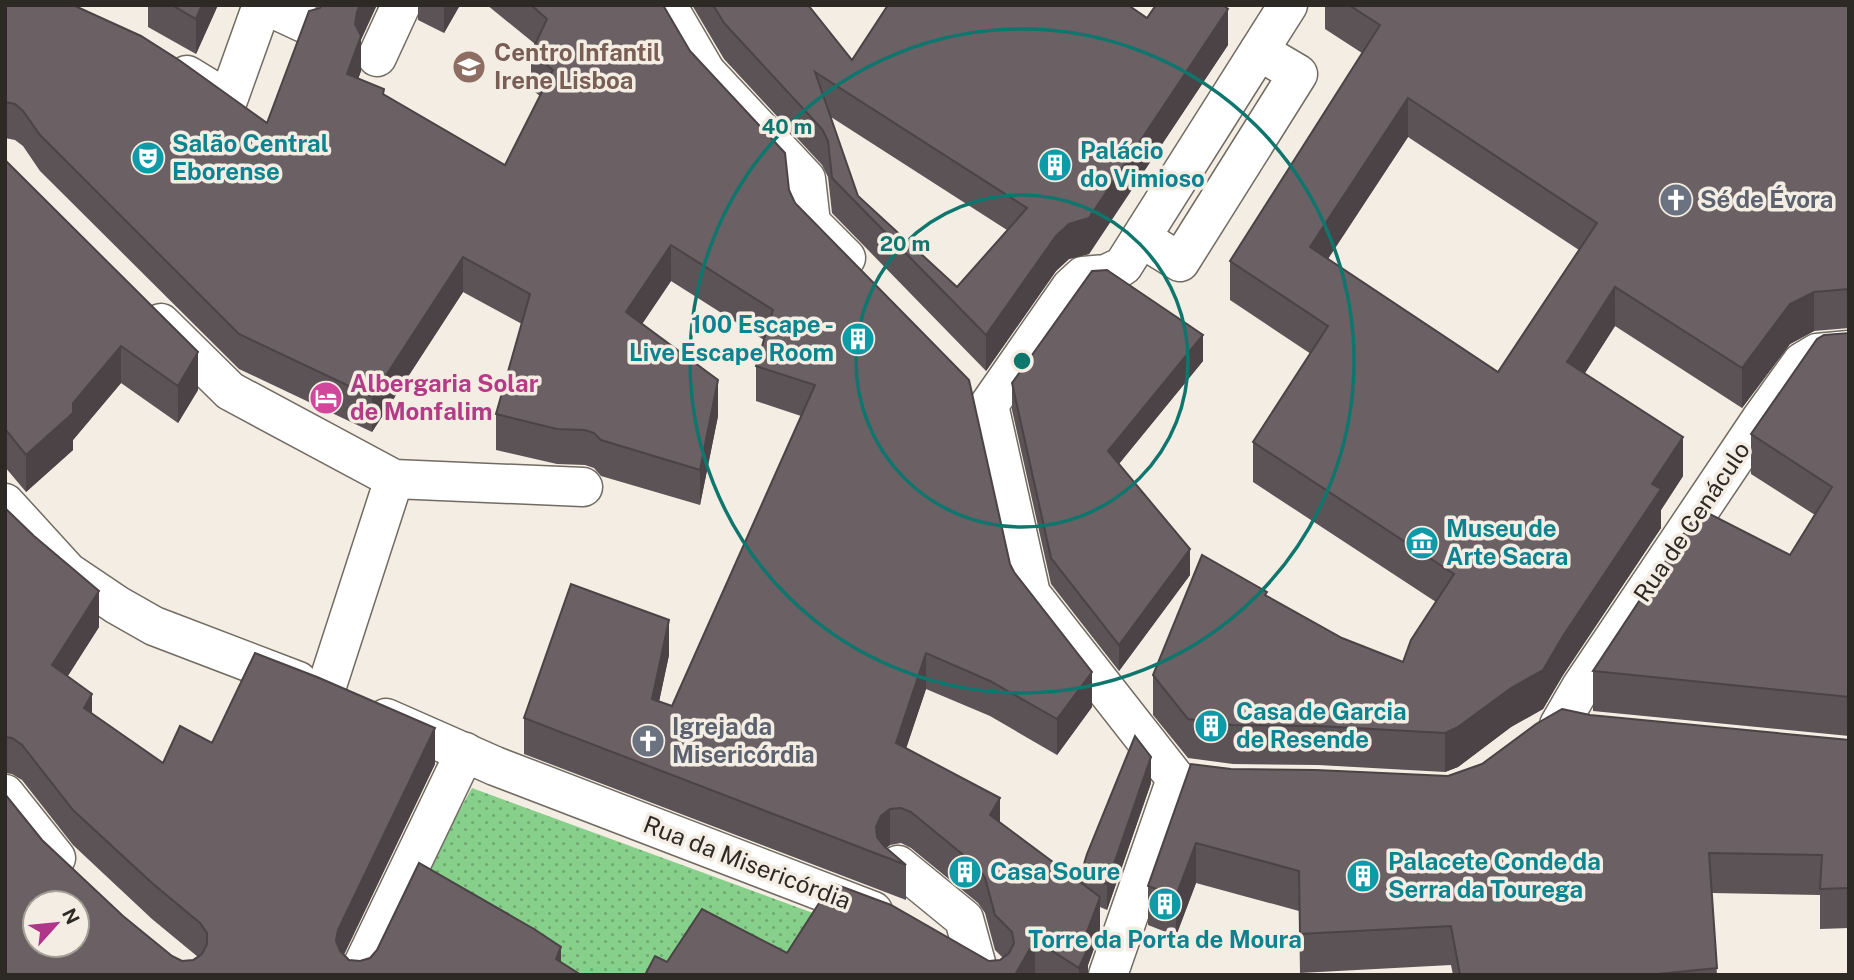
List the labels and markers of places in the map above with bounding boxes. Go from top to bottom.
place label: Centro Infantil Irene Lisboa [494,38,661,94]
school or university icon: Centro Infantil Irene Lisboa [450,48,488,86]
place label: Salão Central Eborense [172,129,329,185]
place label: Palácio do Vimioso [1080,136,1205,192]
theatre icon: Salão Central Eborense [129,139,167,177]
building icon: Palácio do Vimioso [1036,146,1074,184]
church icon: Sé de Évora [1657,181,1695,219]
place label: Sé de Évora [1700,185,1833,213]
place label: 100 Escape - Live Escape Room [629,310,834,366]
building icon: 100 Escape - Live Escape Room [839,320,877,358]
centre of rings [1010,349,1034,373]
place label: Albergaria Solar de Monfalim [350,369,539,425]
hotel icon: Albergaria Solar de Monfalim [307,379,345,417]
place label: Museu de Arte Sacra [1446,514,1568,570]
museum icon: Museu de Arte Sacra [1403,524,1441,562]
place label: Casa de Garcia de Resende [1236,697,1406,753]
building icon: Casa de Garcia de Resende [1192,707,1230,745]
place label: Igreja da Misericórdia [672,712,815,768]
church icon: Igreja da Misericórdia [629,722,667,760]
place label: Palacete Conde da Serra da Tourega [1388,847,1601,903]
building icon: Casa Soure [946,853,984,891]
place label: Casa Soure [990,857,1120,885]
building icon: Palacete Conde da Serra da Tourega [1344,857,1382,895]
building icon: Torre da Porta de Moura [1146,885,1184,923]
place label: Torre da Porta de Moura [1028,925,1302,953]

